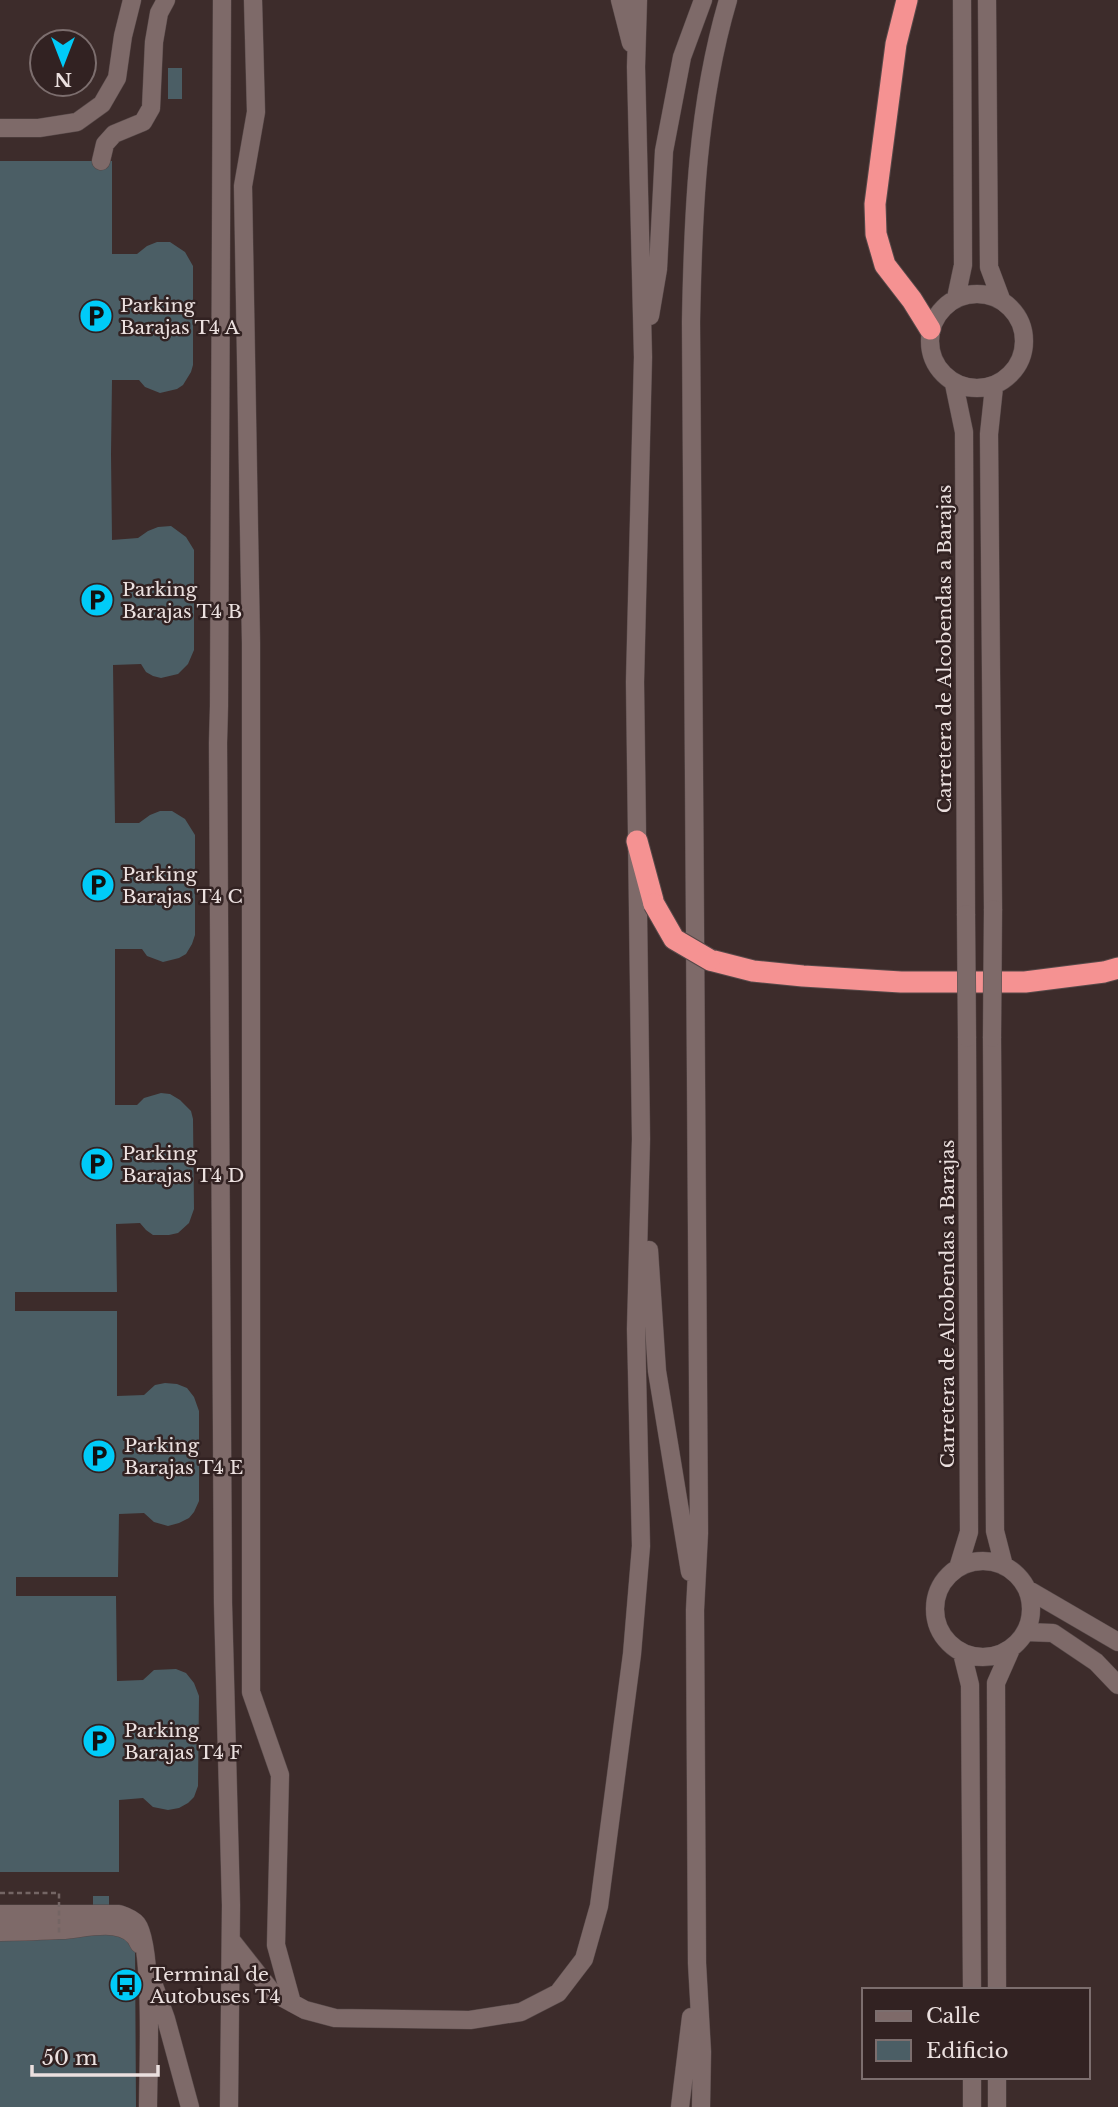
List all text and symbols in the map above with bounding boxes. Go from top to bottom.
north arrow [28,28,98,98]
text: N [54,68,72,91]
place label: Parking Barajas T4 A [120,294,240,339]
parking icon: Parking Barajas T4 A [77,297,115,335]
street label: Carretera de Alcobendas a Barajas [933,485,956,813]
place label: Parking Barajas T4 B [122,578,242,623]
parking icon: Parking Barajas T4 B [78,581,116,619]
place label: Parking Barajas T4 C [122,863,243,908]
parking icon: Parking Barajas T4 C [79,866,117,904]
street label: Carretera de Alcobendas a Barajas [936,1140,959,1468]
place label: Parking Barajas T4 D [122,1142,244,1187]
parking icon: Parking Barajas T4 D [78,1145,116,1183]
place label: Parking Barajas T4 E [124,1434,243,1479]
parking icon: Parking Barajas T4 E [80,1437,118,1475]
place label: Parking Barajas T4 F [124,1719,243,1764]
parking icon: Parking Barajas T4 F [80,1722,118,1760]
place label: Terminal de Autobuses T4 [149,1963,281,2008]
bus stop icon: Terminal de Autobuses T4 [107,1966,145,2004]
legend [862,1988,1090,2079]
text: Calle [926,2003,980,2029]
scale bar [32,2034,158,2078]
text: Edificio [926,2038,1008,2064]
text: 50 m [42,2045,98,2071]

